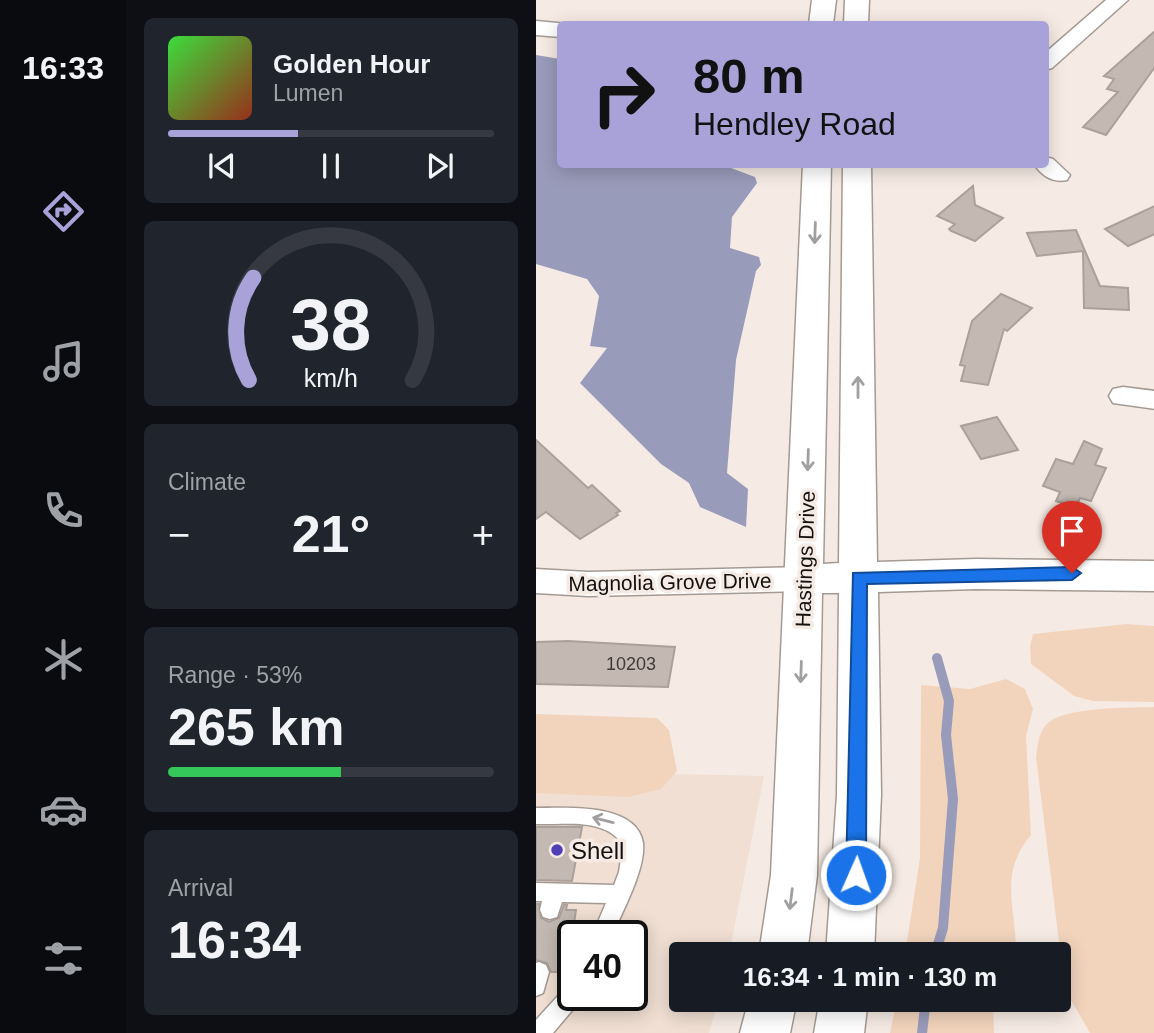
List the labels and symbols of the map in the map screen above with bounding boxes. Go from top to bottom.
one-way arrow [808,221,822,244]
one-way arrow [851,376,865,399]
one-way arrow [801,448,815,471]
street label: Hastings Drive [791,490,819,628]
pin [1042,501,1102,573]
street label: Magnolia Grove Drive [568,569,772,595]
house number: 10203 [606,654,656,674]
one-way arrow [795,660,808,683]
one-way arrow [592,813,615,826]
place label: Shell [571,837,624,864]
position arrow [819,838,893,912]
marker: Shell [549,842,565,858]
one-way arrow [784,888,797,910]
speed limit sign: 40 [557,920,648,1011]

